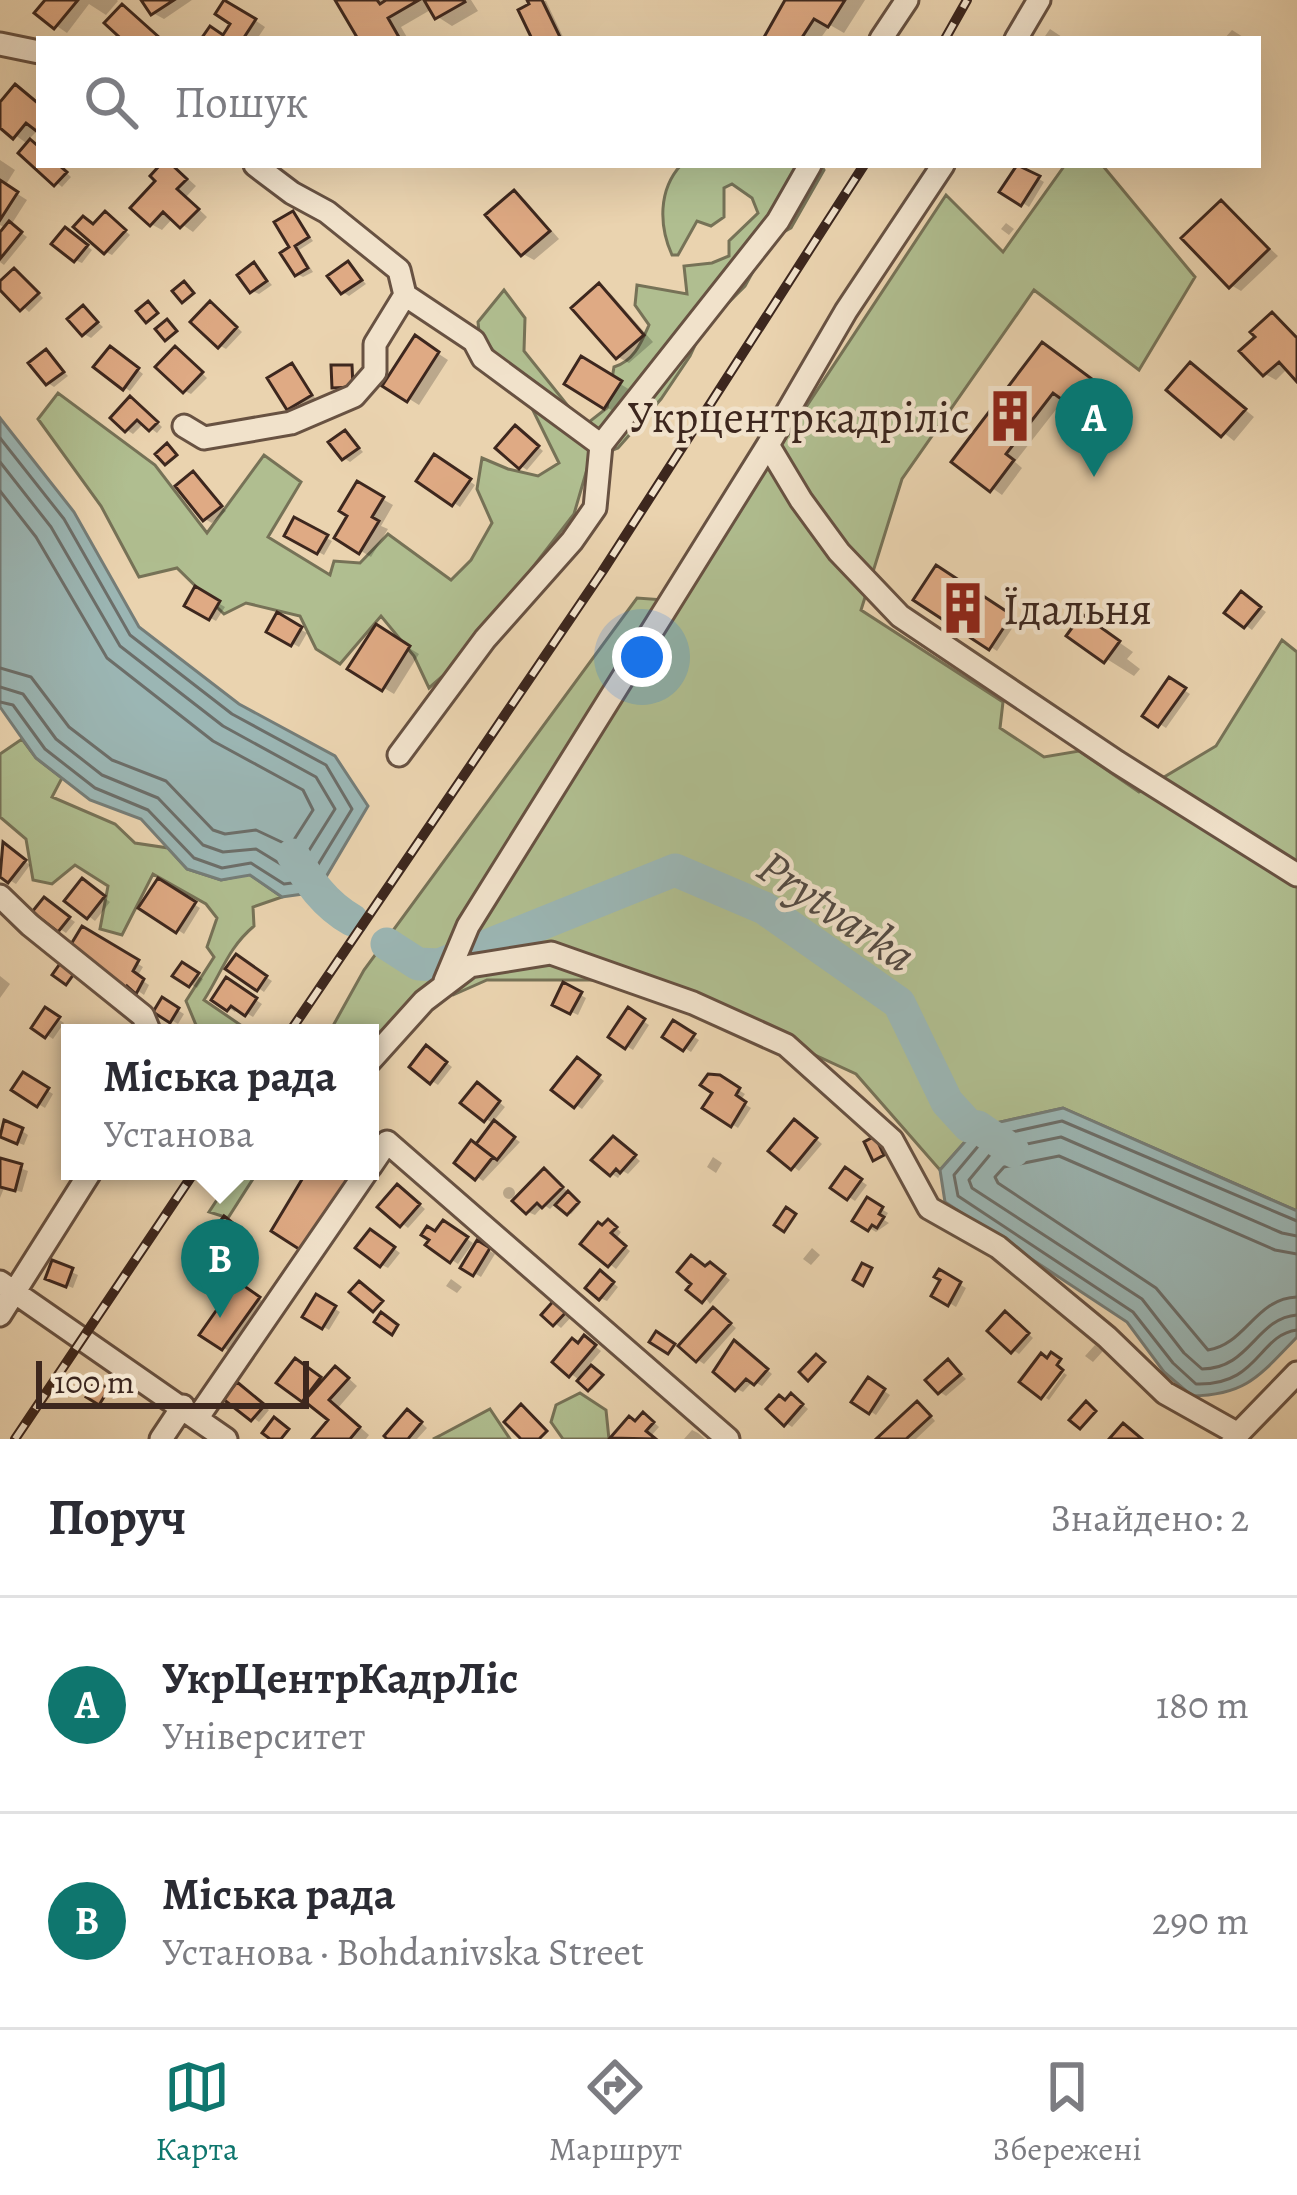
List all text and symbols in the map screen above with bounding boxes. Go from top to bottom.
search box [36,36,1261,168]
icon: search [78,69,144,135]
text: Пошук [174,71,308,133]
pin: A [1055,378,1133,477]
place label: Укрцентркадріліс [627,386,970,448]
building icon: Укрцентркадріліс [981,387,1039,445]
place label: Їдальня [1003,578,1152,640]
building icon: Їдальня [934,579,992,637]
your location [612,627,672,687]
water label: Prytvarka [744,834,929,988]
popup [61,1024,379,1180]
text: Міська рада [103,1045,337,1107]
text: Установа [103,1107,254,1160]
pin: B [181,1219,259,1318]
scale bar [36,1355,309,1408]
text: 100 m [54,1359,134,1404]
text: Поруч [48,1482,186,1552]
text: Знайдено: 2 [1050,1491,1249,1544]
text: УкрЦентрКадрЛіс [162,1647,518,1709]
text: A [75,1678,99,1731]
text: 180 m [1156,1678,1249,1731]
text: Університет [162,1709,366,1762]
text: Міська рада [162,1863,395,1925]
text: B [75,1894,99,1947]
text: 290 m [1152,1894,1249,1947]
text: Установа · Bohdanivska Street [162,1925,644,1978]
tab: Карта [155,2054,238,2171]
tab: Маршрут [549,2054,682,2171]
tab: Збережені [993,2054,1142,2171]

